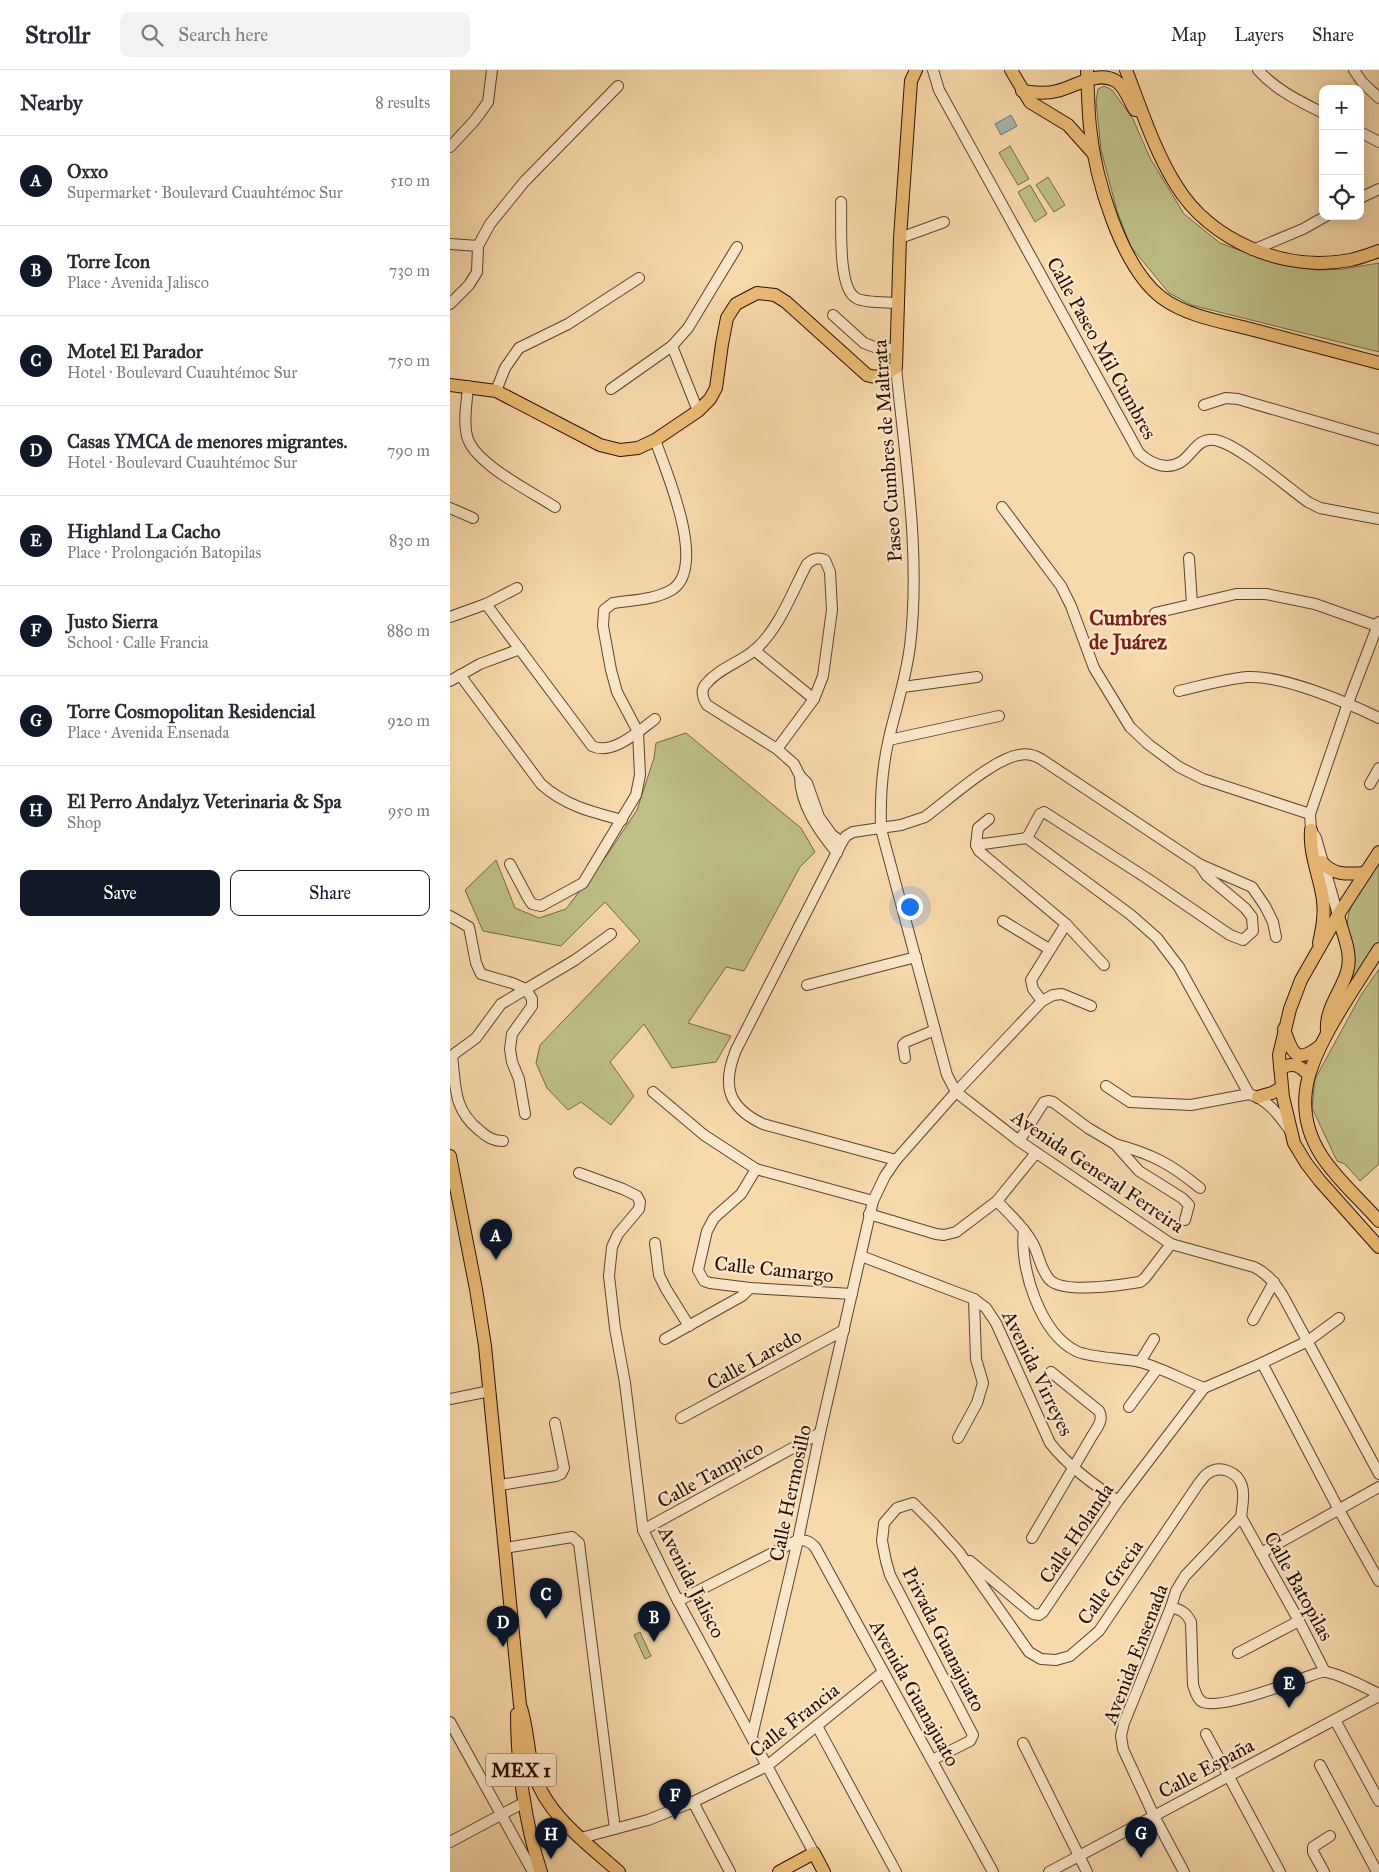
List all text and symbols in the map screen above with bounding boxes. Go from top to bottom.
search box [120,12,470,57]
text: Strollr [25,20,90,50]
icon: search [138,21,166,49]
text: Search here [178,23,268,46]
text: Map [1171,24,1206,46]
text: Layers [1234,24,1284,46]
text: Share [1312,24,1354,46]
map controls [1319,85,1364,220]
button: + [1319,85,1364,130]
text: Nearby [20,90,83,116]
text: 8 results [375,93,430,112]
button: − [1319,130,1364,175]
text: Oxxo [67,160,108,183]
text: A [31,171,41,190]
text: 510 m [390,171,430,190]
button: locate [1319,175,1364,220]
text: Supermarket · Boulevard Cuauhtémoc Sur [67,183,343,202]
text: Torre Icon [67,250,150,273]
street label: Calle Paseo Mil Cumbres [1042,253,1162,443]
text: B [31,261,41,280]
text: 730 m [389,261,430,280]
text: Place · Avenida Jalisco [67,273,209,292]
street label: Paseo Cumbres de Maltrata [867,338,907,563]
text: Motel El Parador [67,340,203,363]
text: C [31,351,41,370]
text: 750 m [388,351,430,370]
text: Hotel · Boulevard Cuauhtémoc Sur [67,363,297,382]
text: Casas YMCA de menores migrantes. [67,430,347,453]
text: D [30,441,42,460]
text: 790 m [387,441,430,460]
text: Hotel · Boulevard Cuauhtémoc Sur [67,453,297,472]
text: Highland La Cacho [67,520,221,543]
text: E [30,531,42,550]
text: 830 m [389,531,430,550]
text: Place · Prolongación Batopilas [67,543,261,562]
district label: Cumbres de Juárez [1089,605,1167,656]
text: Justo Sierra [67,610,158,633]
text: F [31,621,41,640]
text: 880 m [387,621,430,640]
text: School · Calle Francia [67,633,209,652]
text: Torre Cosmopolitan Residencial [67,700,315,723]
text: G [30,711,42,730]
text: 920 m [387,711,430,730]
text: Place · Avenida Ensenada [67,723,229,742]
text: El Perro Andalyz Veterinaria & Spa [67,790,342,813]
text: H [29,801,43,820]
text: 950 m [388,801,430,820]
text: Shop [67,813,101,832]
button: Save [20,870,220,916]
button: Share [230,870,430,916]
your location [897,894,923,920]
street label: Avenida General Ferreira [1006,1104,1189,1238]
pin: A [480,1219,512,1260]
street label: Calle Camargo [713,1251,835,1288]
street label: Avenida Virreyes [997,1305,1079,1440]
street label: Calle Laredo [702,1323,806,1395]
street label: Calle Hermosillo [764,1422,816,1564]
street label: Calle Tampico [653,1435,767,1513]
street label: Calle Holanda [1034,1478,1119,1588]
street label: Avenida Jalisco [652,1521,730,1642]
street label: Calle Batopilas [1259,1527,1339,1645]
street label: Calle Grecia [1072,1534,1148,1629]
street label: Privada Guanajuato [897,1563,991,1715]
pin: C [530,1578,562,1619]
street label: Avenida Ensenada [1097,1580,1173,1728]
pin: B [638,1601,670,1642]
pin: D [487,1606,519,1647]
street label: Avenida Guanajuato [864,1615,965,1770]
pin: E [1273,1667,1305,1708]
street label: Calle Francia [744,1677,844,1762]
street label: Calle España [1154,1733,1258,1803]
road number: MEX 1 [486,1754,556,1786]
pin: F [659,1779,691,1820]
pin: G [1125,1817,1157,1858]
pin: H [535,1818,567,1859]

